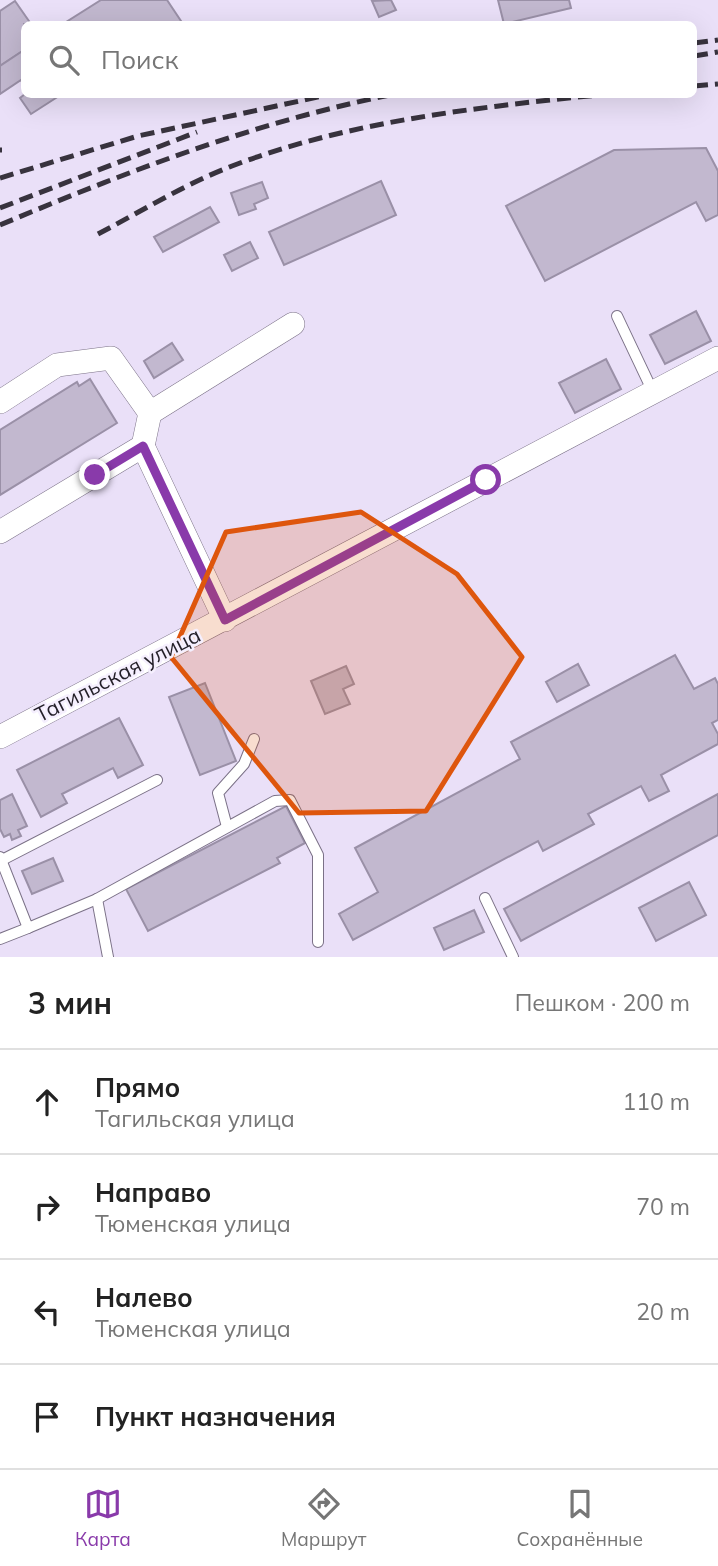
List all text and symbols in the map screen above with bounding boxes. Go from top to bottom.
search box [21,21,697,98]
icon: search [45,41,83,79]
text: Поиск [101,43,179,76]
route end [79,459,110,490]
route start [470,464,501,495]
street label: Тагильская улица [30,621,205,727]
text: 3 мин [28,984,112,1022]
text: Пешком · 200 m [515,988,690,1017]
text: Прямо [95,1071,180,1104]
icon: ahead [28,1083,66,1121]
text: 110 m [622,1087,690,1116]
text: Тагильская улица [95,1104,295,1133]
text: Направо [95,1176,211,1209]
icon: right [28,1188,66,1226]
text: 70 m [636,1192,690,1221]
text: Тюменская улица [95,1209,291,1238]
text: Налево [95,1281,193,1314]
icon: left [28,1293,66,1331]
text: 20 m [636,1297,690,1326]
text: Тюменская улица [95,1314,291,1343]
icon: arrive [28,1398,66,1436]
text: Пункт назначения [95,1400,336,1433]
tab: Карта [75,1485,131,1551]
tab: Маршрут [281,1485,366,1551]
tab: Сохранённые [516,1485,643,1551]

